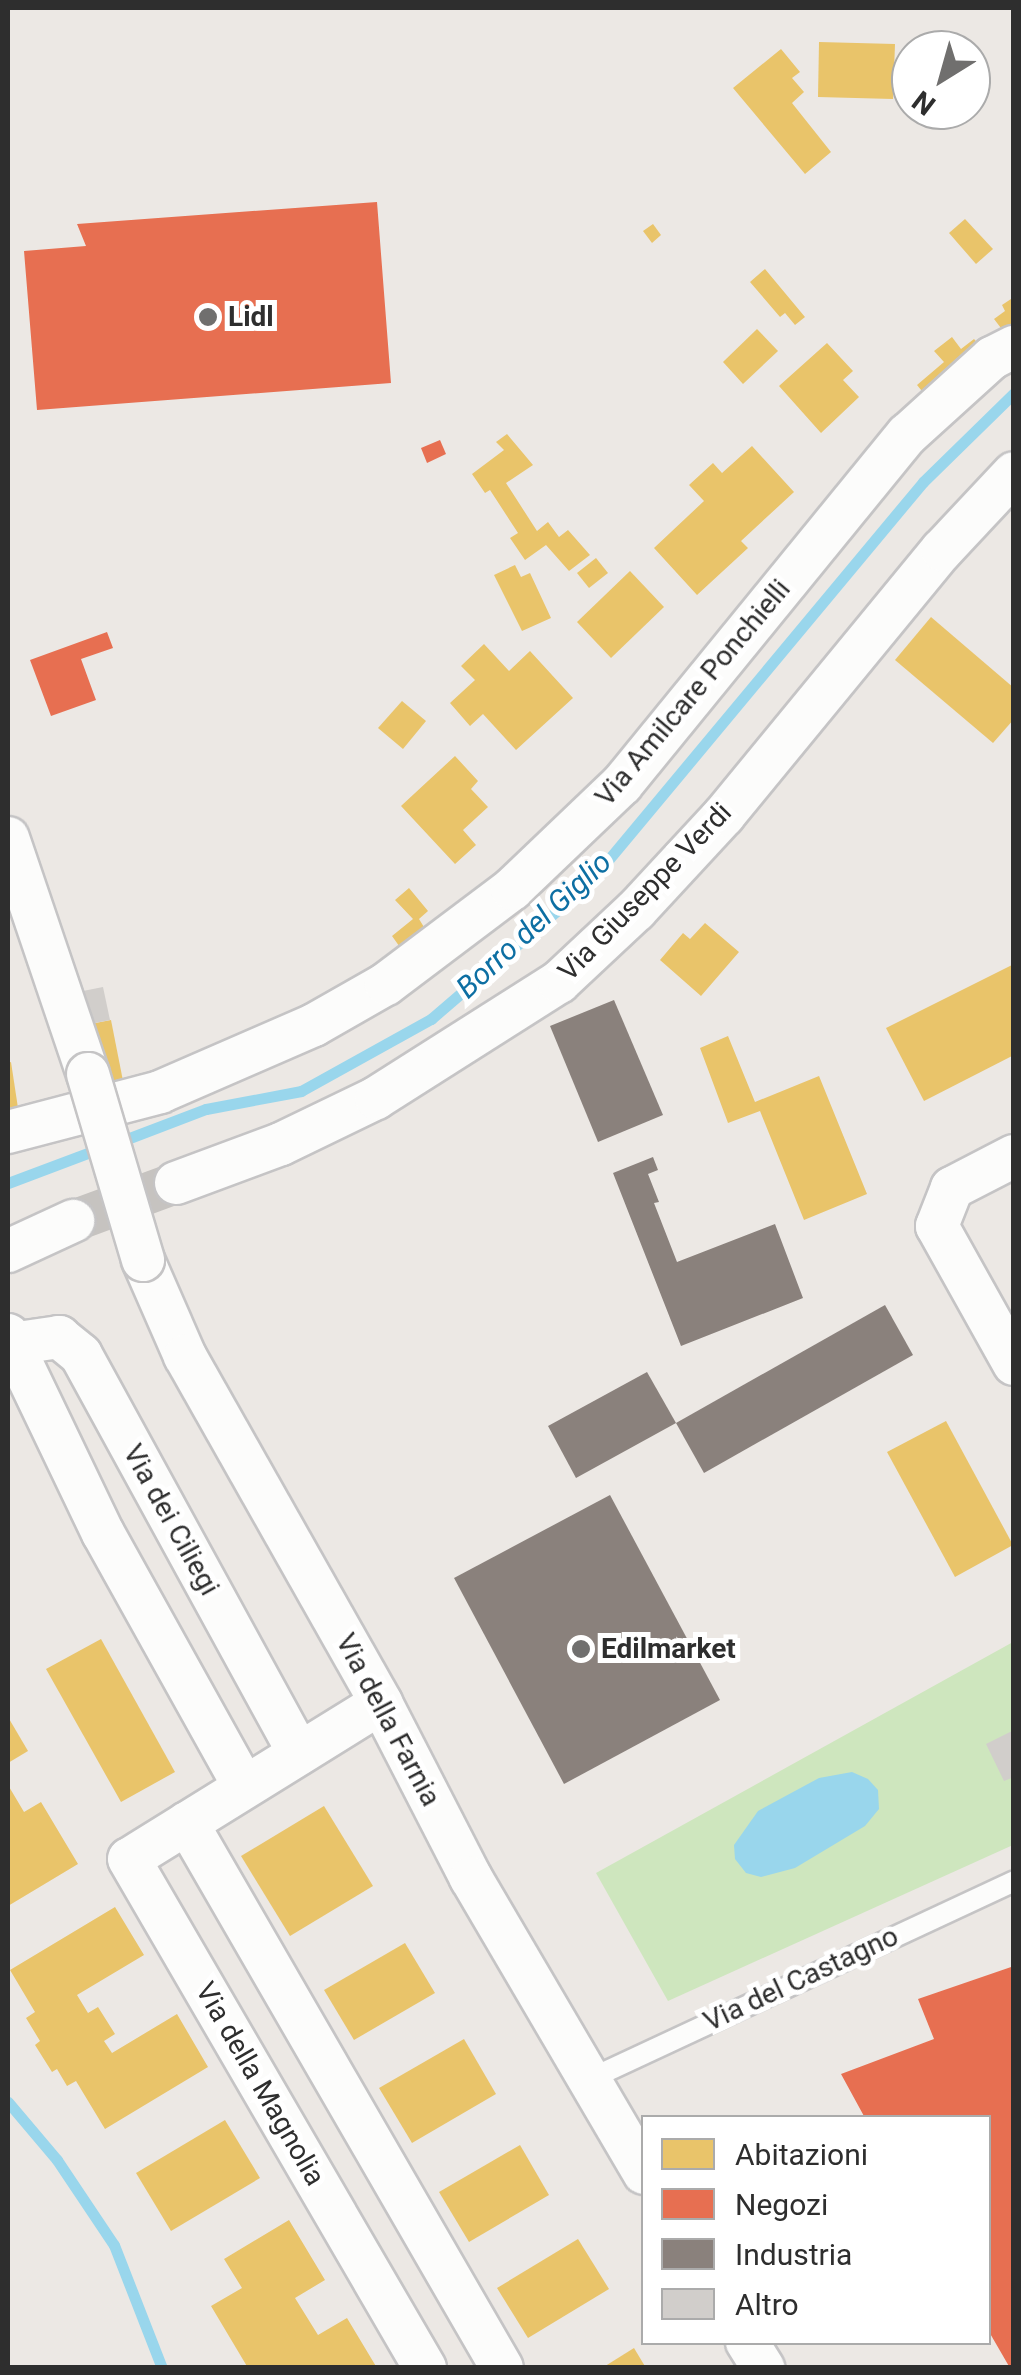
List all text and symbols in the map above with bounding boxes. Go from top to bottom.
north arrow [891,30,991,130]
text: N [906,84,942,122]
place label: Lidl [228,300,274,334]
marker: Lidl [197,306,219,328]
street label: Via Amilcare Ponchielli [588,573,798,813]
street label: Via Giuseppe Verdi [551,796,739,988]
water label: Borro del Giglio [449,844,619,1006]
street label: Via dei Ciliegi [116,1439,226,1601]
street label: Via della Farnia [328,1628,448,1812]
place label: Edilmarket [601,1632,736,1666]
marker: Edilmarket [570,1638,592,1660]
street label: Via del Castagno [698,1919,904,2039]
street label: Via della Magnolia [188,1976,332,2192]
legend [641,2115,991,2345]
text: Abitazioni [735,2137,868,2172]
text: Negozi [735,2187,828,2222]
text: Industria [735,2237,852,2272]
text: Altro [735,2287,799,2322]

